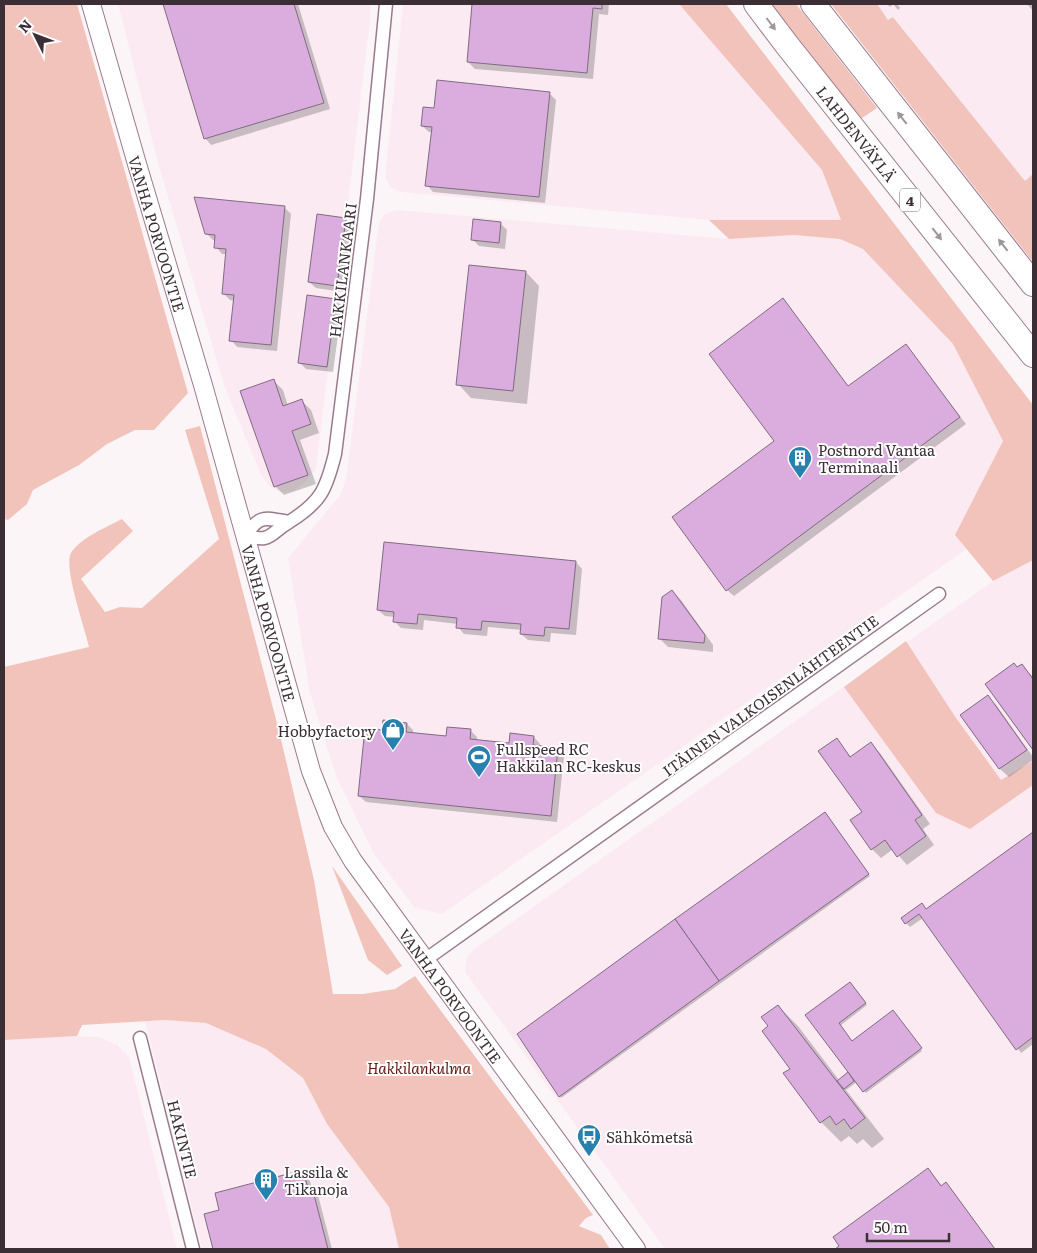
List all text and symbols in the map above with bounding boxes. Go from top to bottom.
north arrow [10,10,60,60]
text: N [13,14,36,37]
one-way arrow [766,17,777,30]
street label: LAHDENVÄYLÄ [812,80,902,186]
one-way arrow [897,112,908,125]
street label: VANHA PORVOONTIE [124,153,192,314]
road number: 4 [900,188,920,212]
street label: HAKKILANKAARI [322,201,362,339]
one-way arrow [931,227,942,240]
one-way arrow [998,239,1008,252]
place label: Postnord Vantaa Terminaali [818,438,936,478]
building icon: Postnord Vantaa Terminaali [787,445,813,479]
street label: VANHA PORVOONTIE [237,542,302,704]
street label: ITÄINEN VALKOISENLÄHTEENTIE [657,609,883,781]
shop icon: Hobbyfactory [380,717,406,751]
place label: Hobbyfactory [278,719,376,742]
place label: Fullspeed RC Hakkilan RC-keskus [496,737,641,777]
sports icon: Fullspeed RC Hakkilan RC-keskus [466,744,492,778]
street label: VANHA PORVOONTIE [394,923,508,1068]
park label: Hakkilankulma [367,1056,471,1079]
street label: HAKINTIE [162,1097,204,1181]
bus stop icon: Sähkömetsä [576,1123,602,1157]
place label: Sähkömetsä [606,1125,694,1148]
place label: Lassila & Tikanoja [284,1160,349,1200]
building icon: Lassila & Tikanoja [253,1167,279,1201]
scale bar [867,1210,950,1242]
text: 50 m [874,1215,908,1238]

